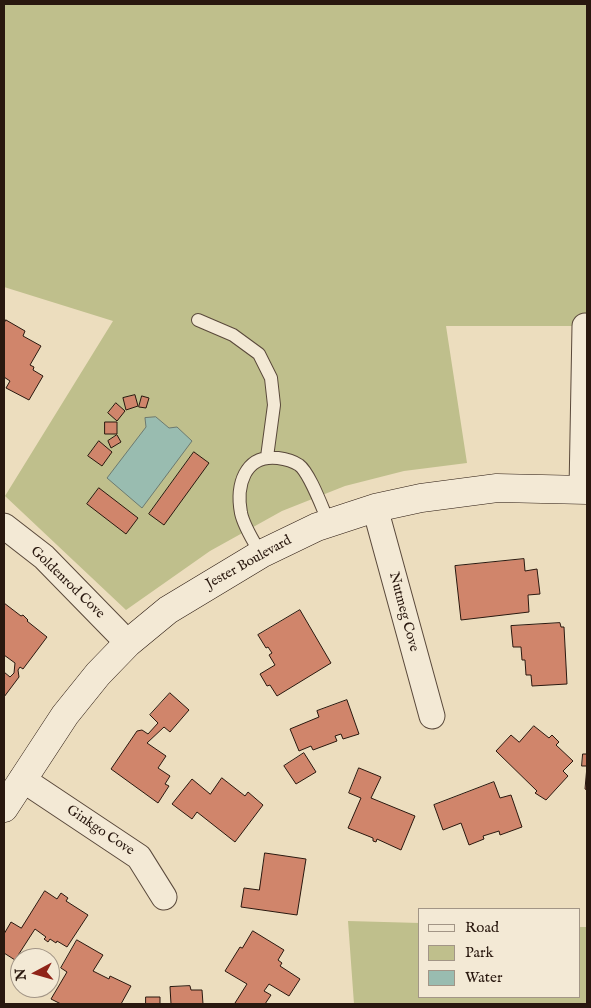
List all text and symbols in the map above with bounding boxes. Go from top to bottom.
street label: Jester Boulevard [203,533,295,593]
street label: Goldenrod Cove [26,543,108,623]
street label: Nutmeg Cove [384,570,422,654]
street label: Ginkgo Cove [63,802,137,860]
legend [418,908,581,998]
text: Road [465,918,499,937]
text: Park [465,943,494,962]
north arrow [10,948,60,998]
text: N [11,967,31,981]
text: Water [465,968,502,987]

